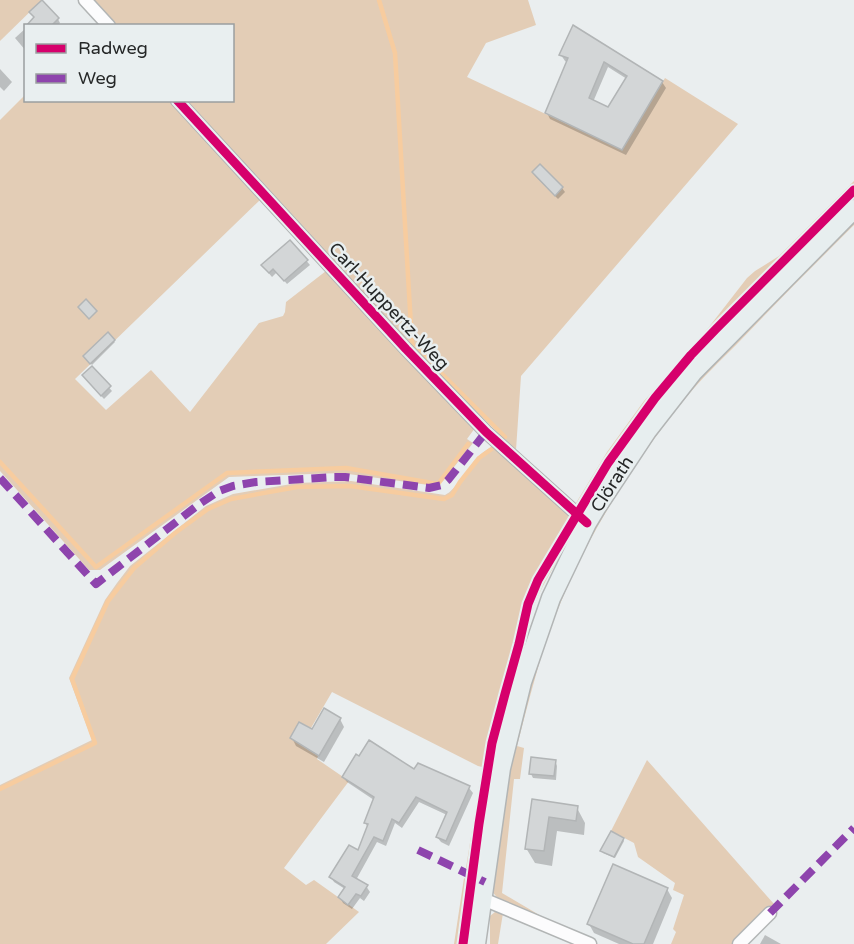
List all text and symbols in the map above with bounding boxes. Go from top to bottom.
legend [24,24,234,102]
text: Radweg [78,37,148,59]
text: Weg [78,67,117,89]
street label: Carl-Huppertz-Weg [324,238,454,374]
street label: Clörath [586,452,638,516]

